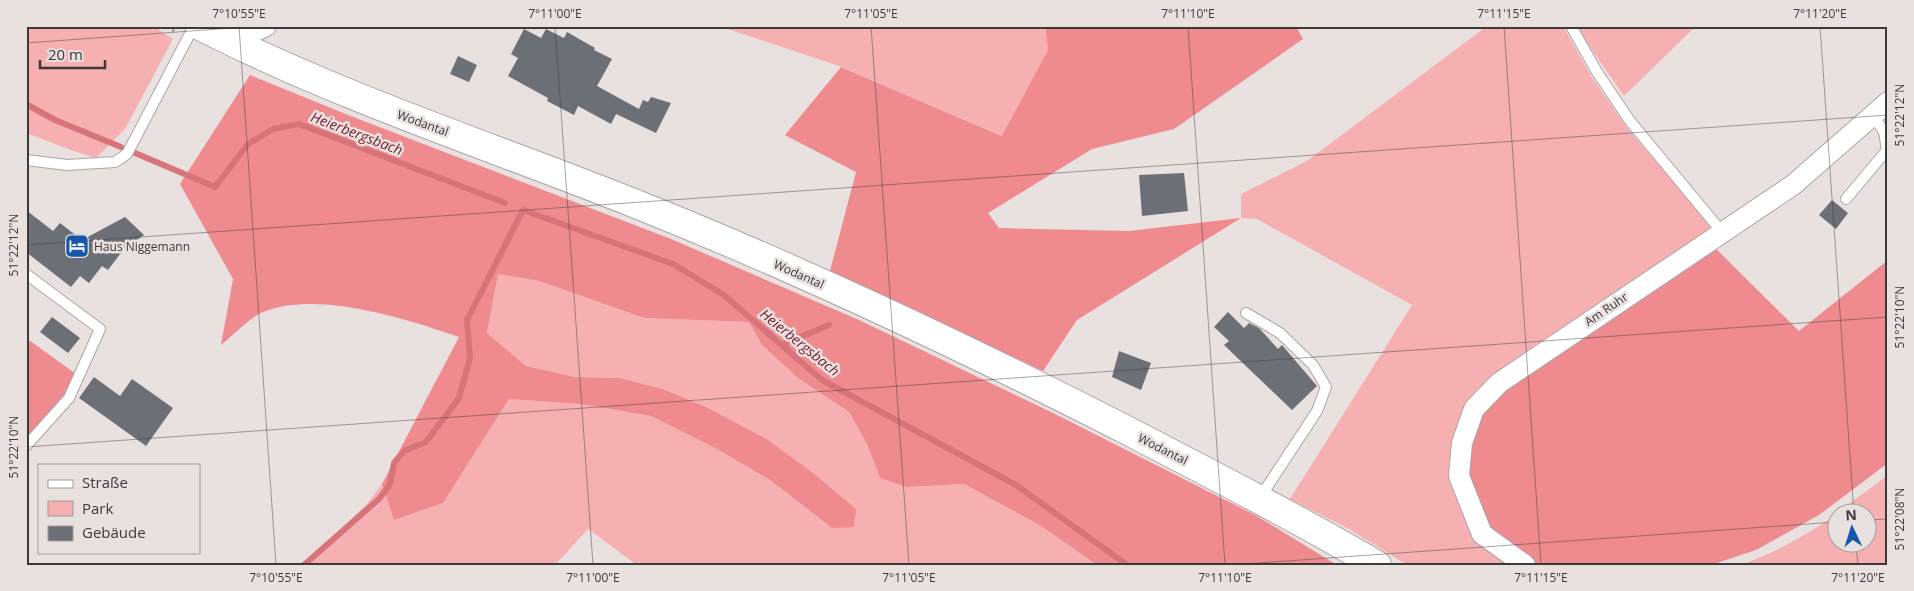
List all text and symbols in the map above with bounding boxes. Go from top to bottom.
text: 7°10'55"E [212,5,266,22]
text: 7°11'00"E [528,5,582,22]
text: 7°11'05"E [844,5,898,22]
text: 7°11'10"E [1161,5,1215,22]
text: 7°11'15"E [1477,5,1531,22]
text: 7°11'20"E [1793,5,1847,22]
scale bar [40,38,105,70]
text: 20 m [48,44,83,64]
text: 51°22'12"N [1891,84,1908,146]
street label: Wodantal [395,106,451,140]
water label: Heierbergsbach [308,107,406,159]
text: 51°22'12"N [5,214,22,276]
hotel icon: Haus Niggemann [64,233,90,259]
place label: Haus Niggemann [94,238,190,255]
street label: Wodantal [771,255,827,293]
text: 51°22'10"N [1891,286,1908,348]
street label: Am Ruhr [1581,288,1631,330]
water label: Heierbergsbach [756,304,844,380]
text: 51°22'10"N [5,416,22,478]
street label: Wodantal [1135,429,1191,469]
legend [38,464,200,554]
text: Straße [82,472,128,492]
text: 51°22'08"N [1891,488,1908,550]
text: Park [82,498,113,518]
north arrow [1826,504,1876,554]
text: N [1845,505,1857,524]
text: Gebäude [82,522,146,542]
text: 7°10'55"E [249,569,303,586]
text: 7°11'00"E [566,569,620,586]
text: 7°11'05"E [882,569,936,586]
text: 7°11'10"E [1198,569,1252,586]
text: 7°11'15"E [1514,569,1568,586]
text: 7°11'20"E [1831,569,1885,586]

